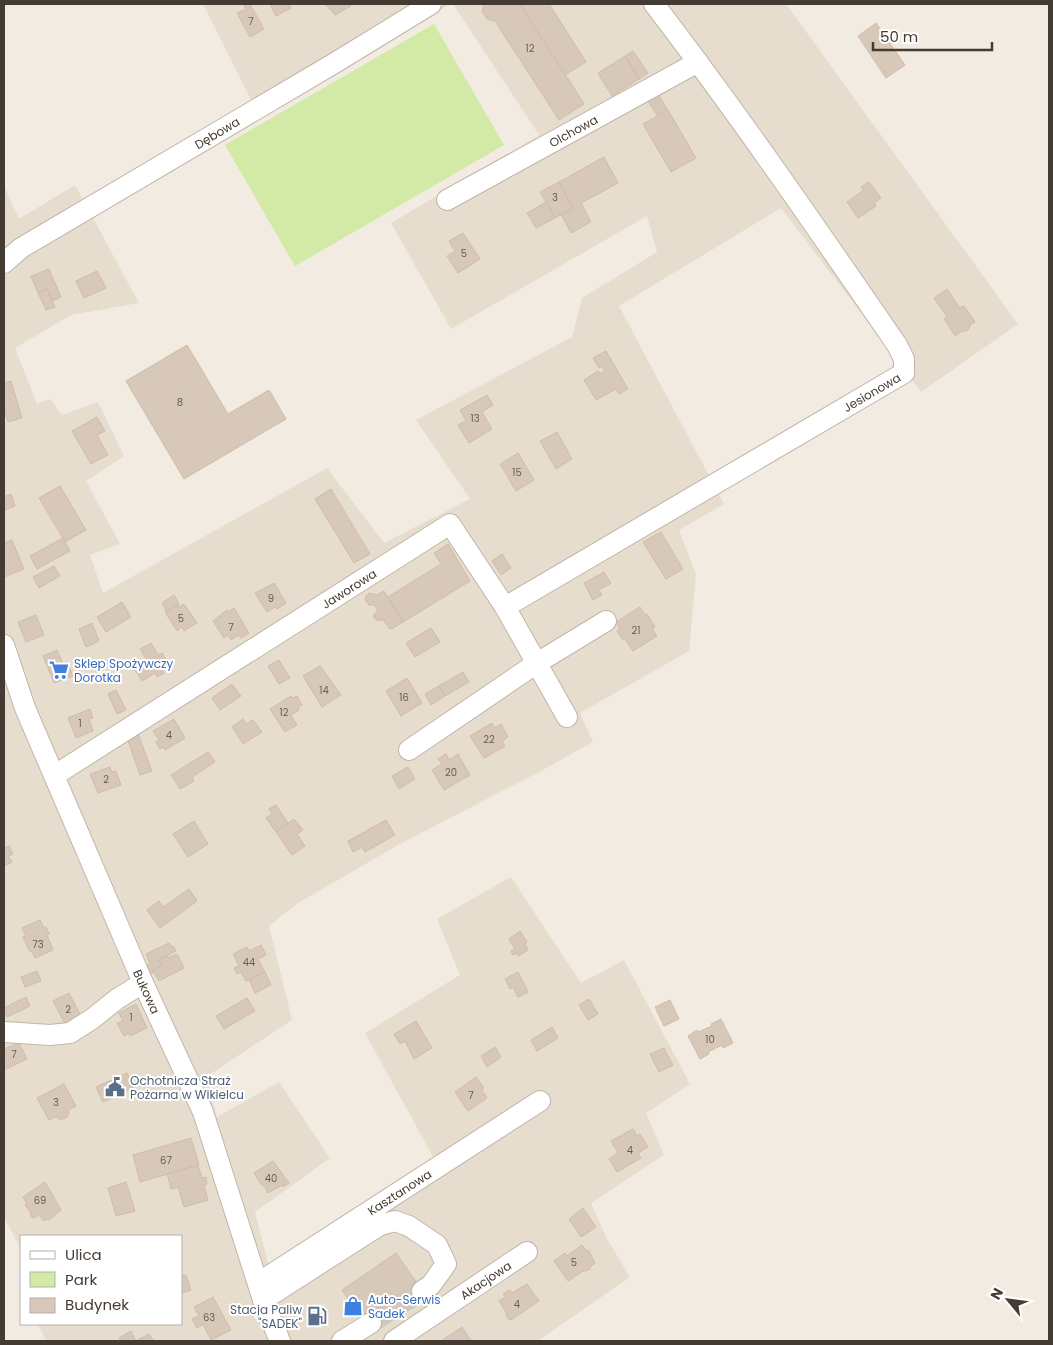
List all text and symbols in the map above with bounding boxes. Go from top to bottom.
house number: 7 [248,14,254,29]
scale bar [873,20,992,52]
text: 50 m [880,26,918,47]
house number: 12 [526,41,535,56]
street label: Olchowa [546,110,601,151]
street label: Dębowa [191,113,243,152]
house number: 3 [552,190,558,205]
house number: 5 [461,246,467,261]
street label: Jesionowa [840,368,904,416]
house number: 8 [177,395,183,410]
house number: 13 [470,411,480,426]
house number: 15 [512,465,522,480]
street label: Jaworowa [318,565,380,612]
house number: 9 [268,591,274,606]
house number: 5 [178,611,184,626]
house number: 7 [228,620,234,635]
house number: 21 [632,623,640,638]
place label: Sklep Spożywczy Dorotka [74,655,174,686]
supermarket icon: Sklep Spożywczy Dorotka [48,659,70,681]
house number: 14 [319,683,329,698]
house number: 16 [399,690,409,705]
house number: 12 [280,705,289,720]
house number: 1 [78,716,82,731]
house number: 4 [166,728,172,743]
house number: 22 [483,732,495,747]
house number: 20 [445,765,457,780]
house number: 2 [103,772,109,787]
house number: 73 [32,937,44,952]
house number: 44 [243,955,255,970]
street label: Bukowa [130,967,165,1016]
house number: 2 [65,1002,71,1017]
house number: 1 [129,1010,133,1025]
house number: 10 [705,1032,715,1047]
house number: 7 [11,1047,17,1062]
place label: Ochotnicza Straż Pożarna w Wikielcu [130,1072,244,1103]
public building icon: Ochotnicza Straż Pożarna w Wikielcu [104,1076,126,1098]
house number: 7 [468,1088,474,1103]
house number: 3 [53,1095,59,1110]
house number: 4 [627,1143,633,1158]
house number: 67 [160,1153,172,1168]
street label: Kasztanowa [364,1165,434,1219]
house number: 40 [265,1171,277,1186]
house number: 69 [34,1193,46,1208]
legend [20,1235,182,1325]
text: Ulica [65,1244,102,1265]
house number: 5 [571,1255,577,1270]
street label: Akacjowa [456,1257,514,1303]
text: Park [65,1269,97,1290]
north arrow [983,1275,1033,1325]
text: N [985,1284,1008,1303]
place label: Auto-Serwis Sadek [368,1291,440,1322]
text: Budynek [65,1294,129,1315]
shop icon: Auto-Serwis Sadek [342,1295,364,1317]
house number: 4 [514,1297,520,1312]
place label: Stacja Paliw "SADEK" [230,1301,302,1332]
fuel station icon: Stacja Paliw "SADEK" [306,1305,328,1327]
house number: 63 [203,1310,215,1325]

